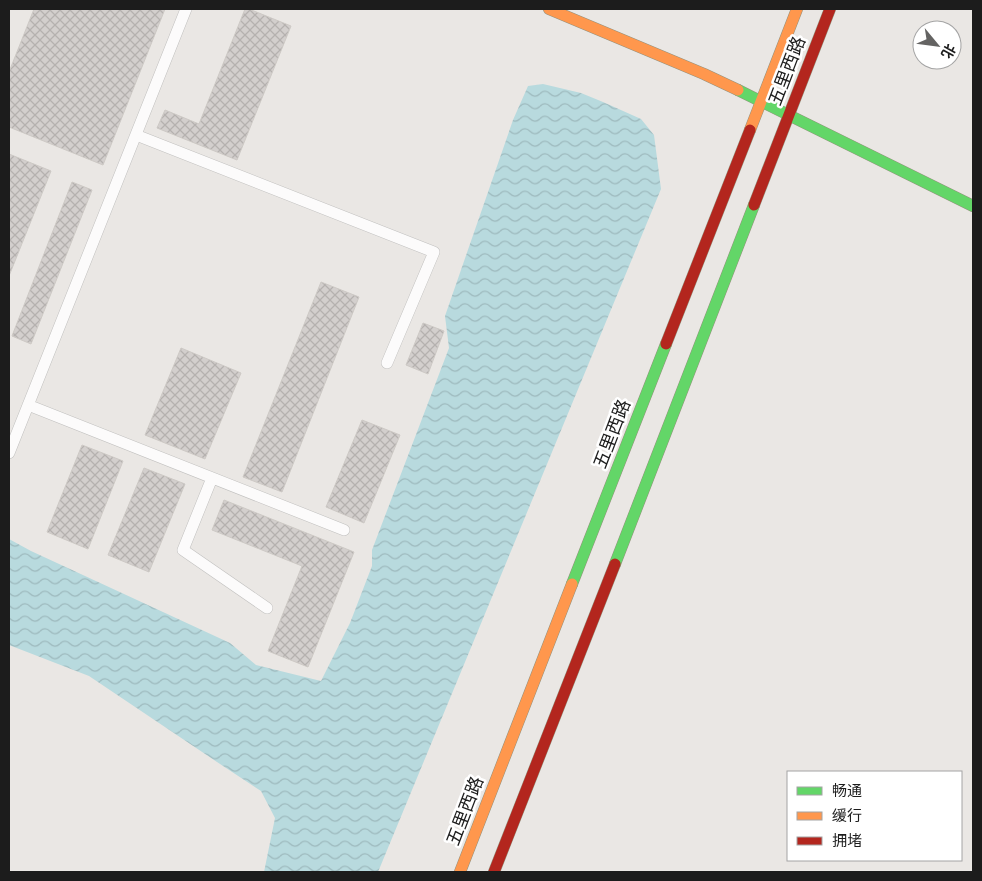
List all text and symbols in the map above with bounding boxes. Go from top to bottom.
north arrow [912,20,962,70]
street label: 五里西路 [763,33,810,109]
text: 北 [937,41,960,62]
street label: 五里西路 [588,396,635,472]
legend [787,771,962,861]
street label: 五里西路 [441,773,488,849]
text: 畅通 [832,781,862,800]
text: 缓行 [832,806,862,825]
text: 拥堵 [832,831,862,850]

